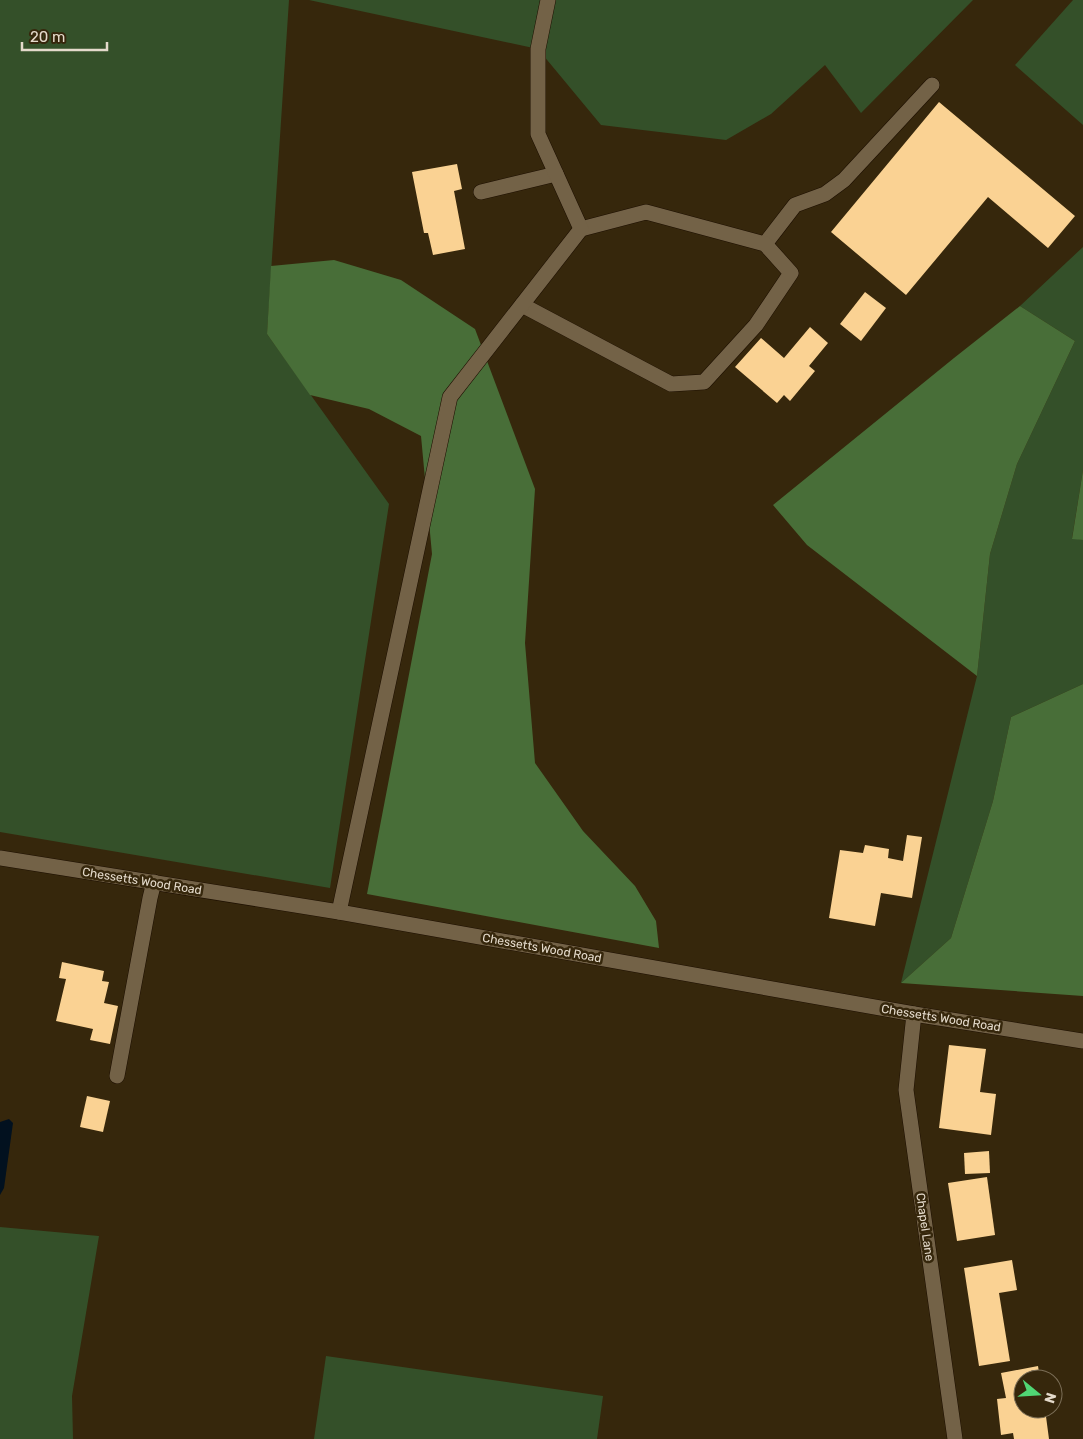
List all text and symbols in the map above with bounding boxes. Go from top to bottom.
scale bar [22,20,108,52]
text: 20 m [30,28,65,46]
street label: Chessetts Wood Road [81,865,203,897]
street label: Chessetts Wood Road [481,931,603,965]
street label: Chessetts Wood Road [880,1002,1002,1034]
street label: Chapel Lane [913,1192,937,1262]
north arrow [1013,1369,1063,1419]
text: N [1040,1390,1060,1405]

